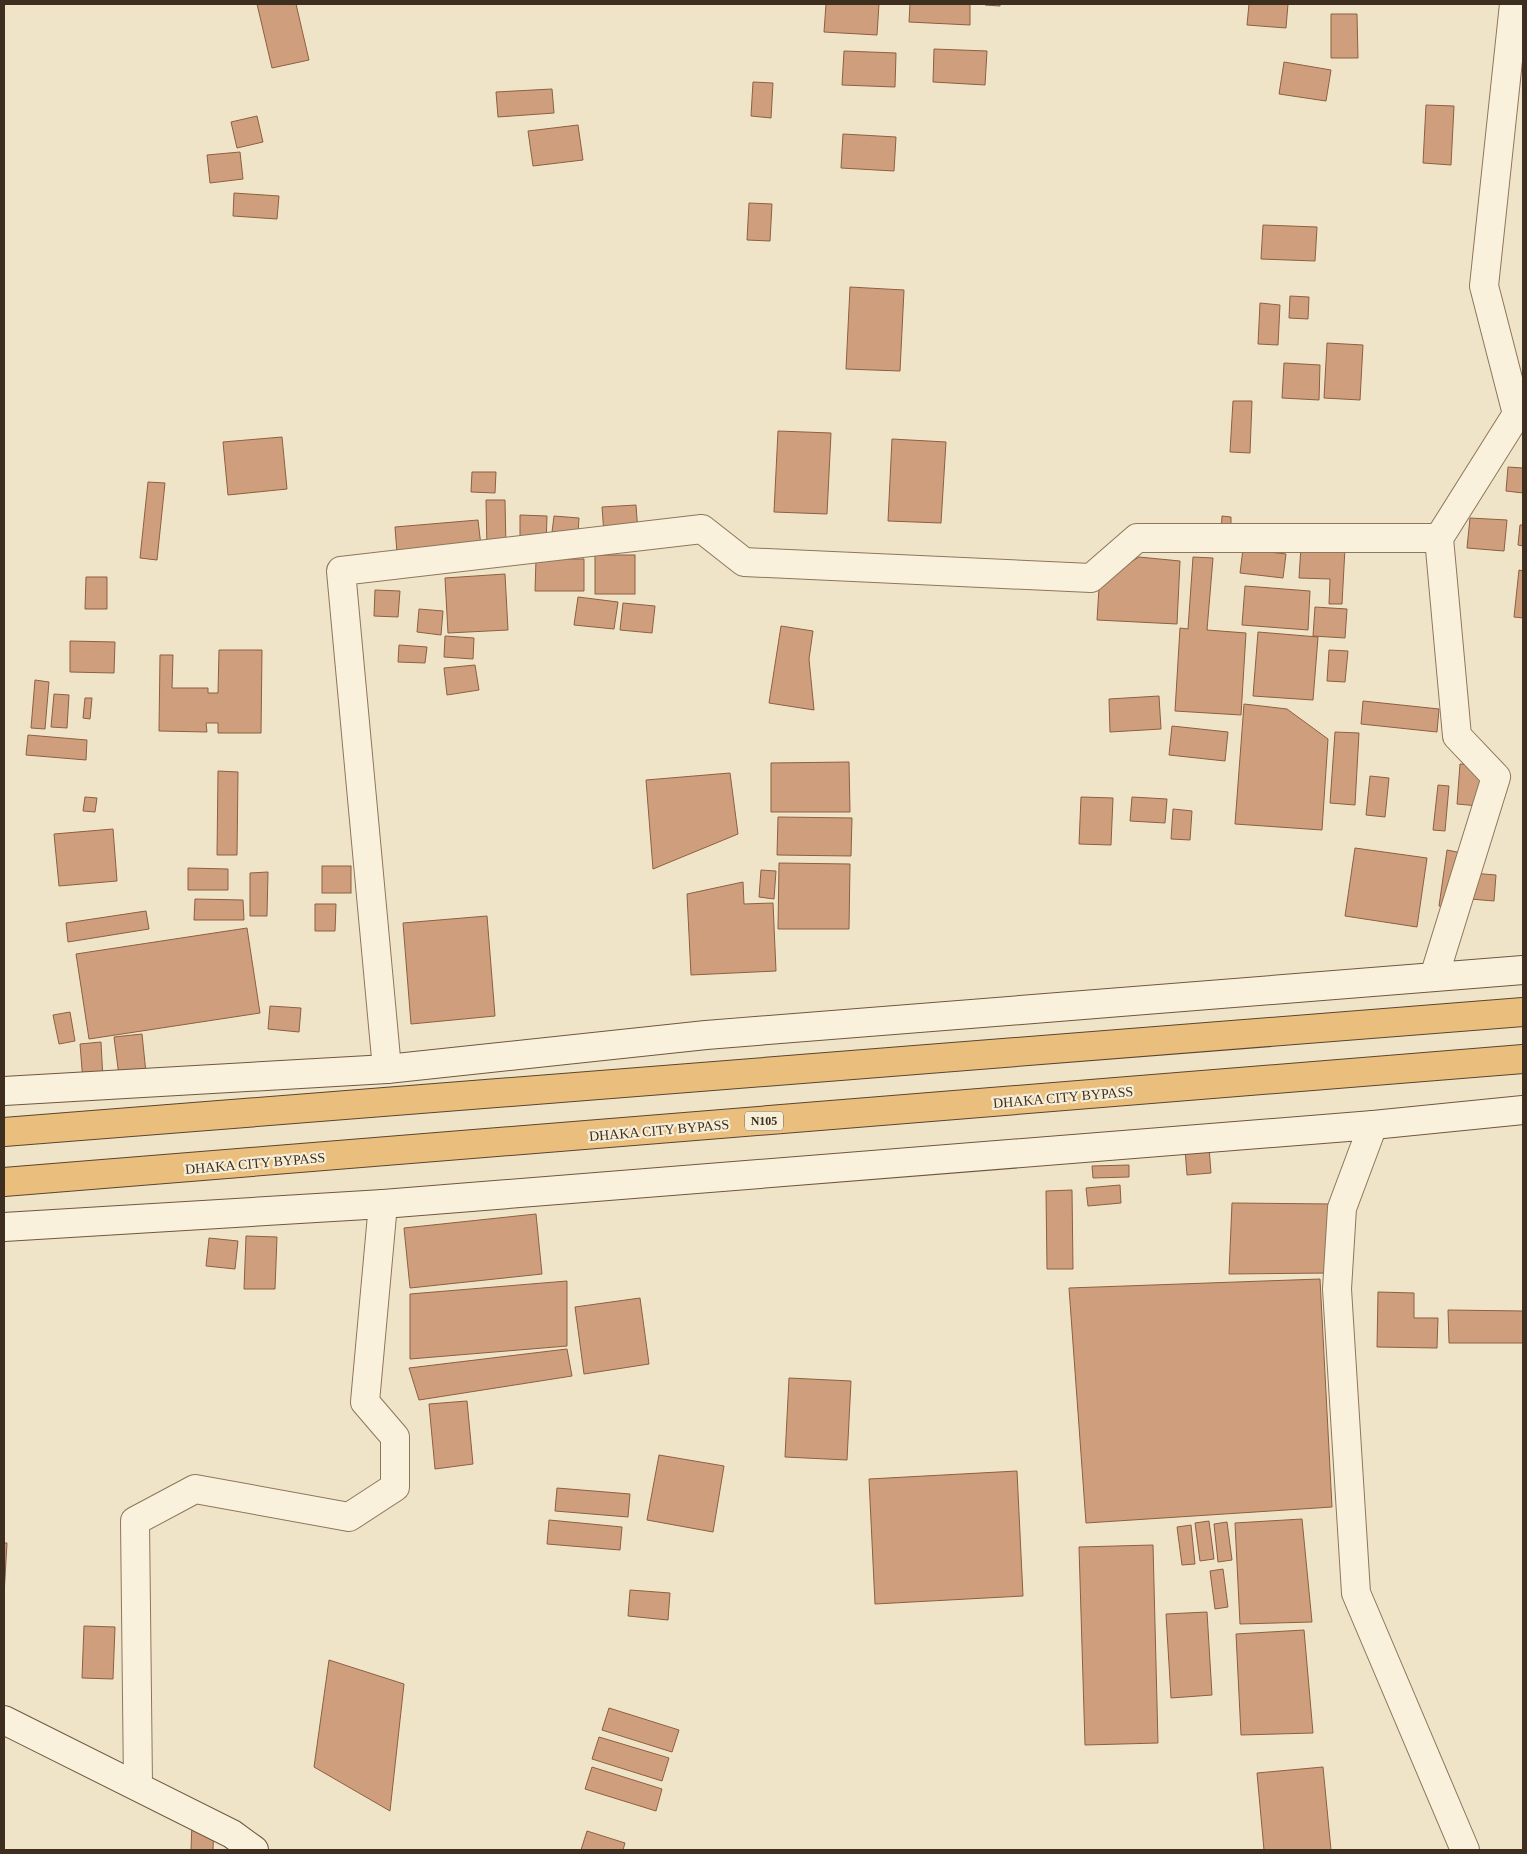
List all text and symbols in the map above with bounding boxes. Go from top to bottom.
street label: DHAKA CITY BYPASS [992,1084,1134,1111]
road number: N105 [745,1112,783,1130]
street label: DHAKA CITY BYPASS [588,1117,730,1144]
street label: DHAKA CITY BYPASS [184,1150,326,1177]

